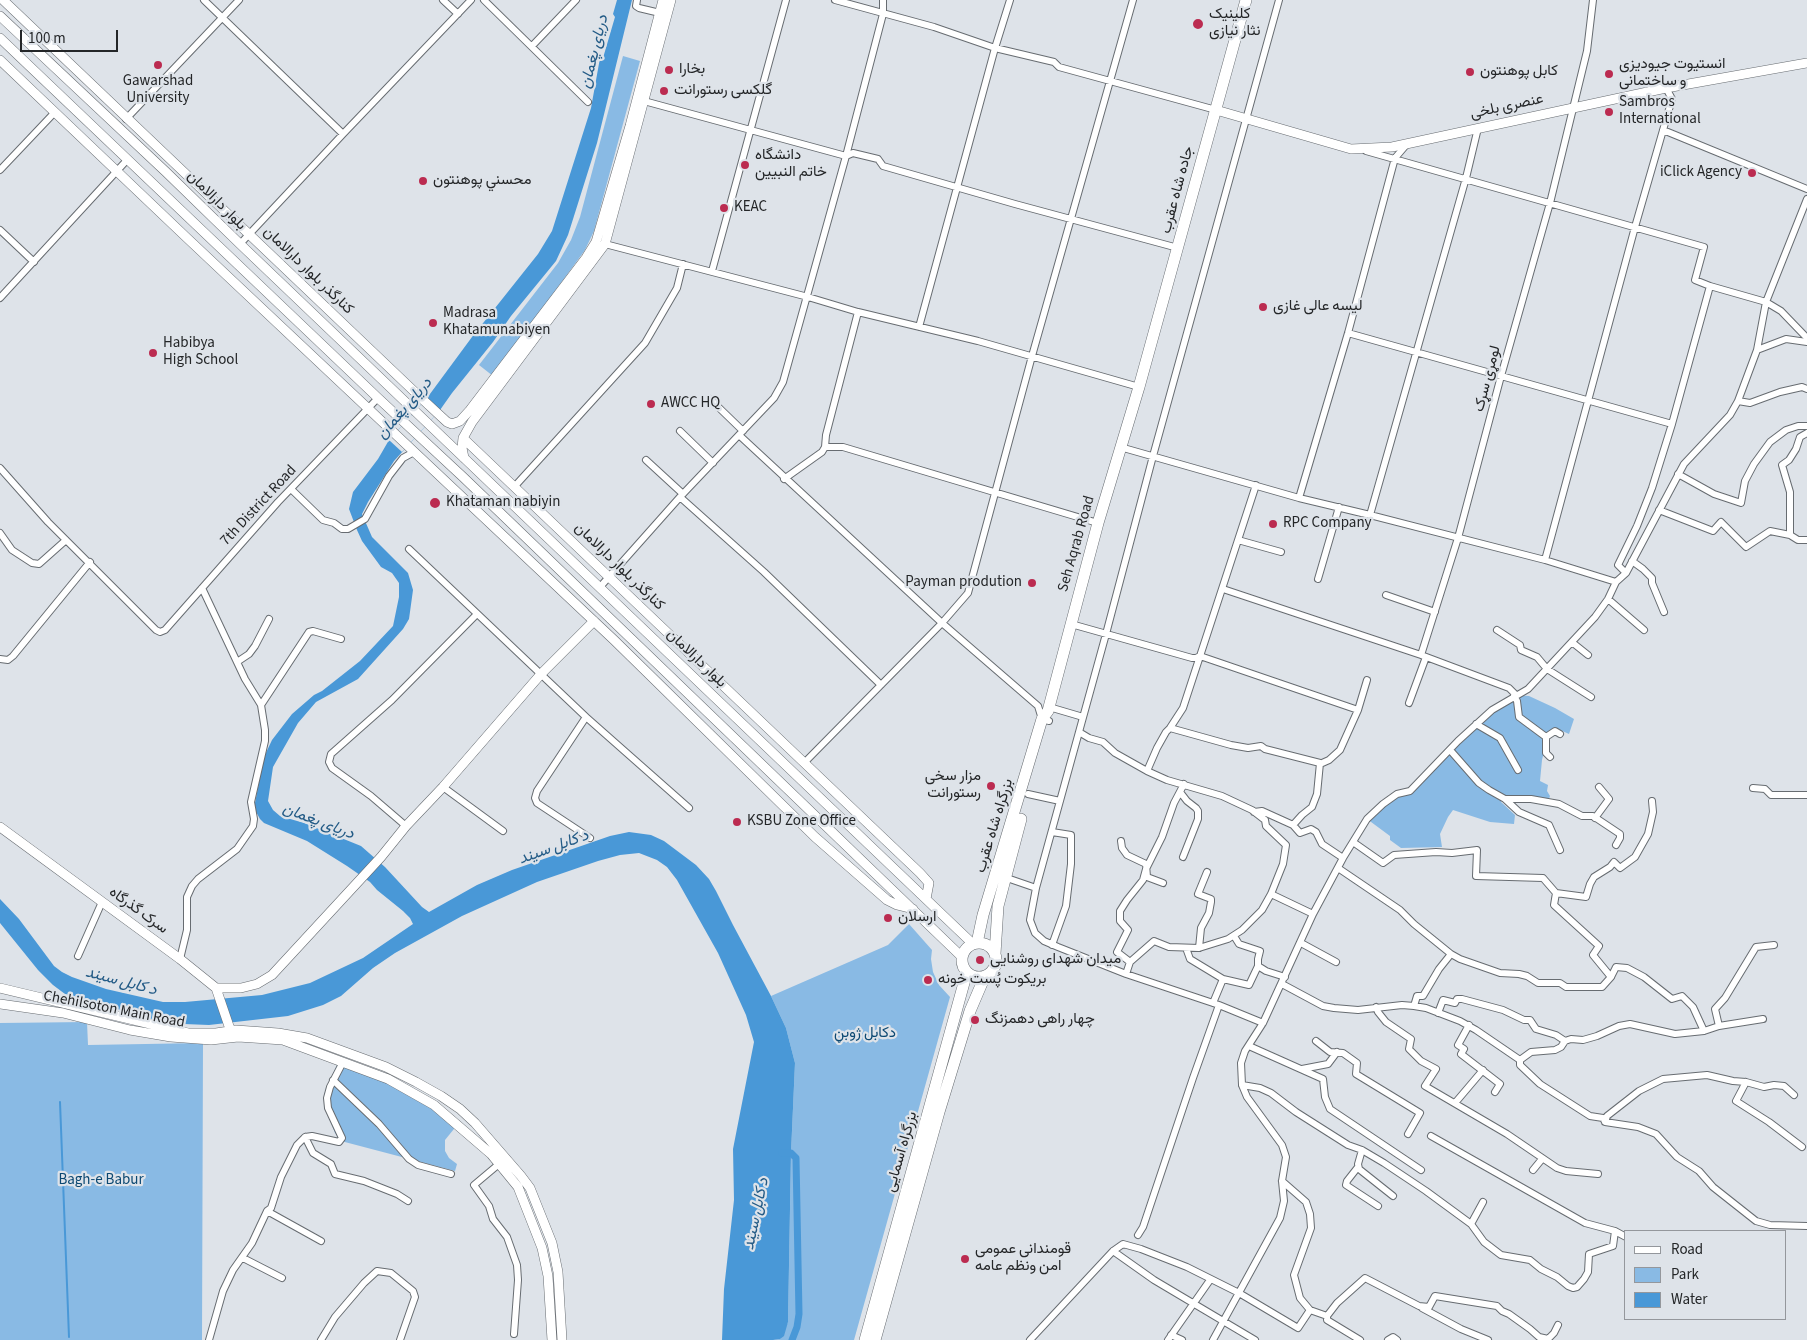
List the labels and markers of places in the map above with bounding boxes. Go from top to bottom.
place label: کلینیک نثار نیازی [1209,6,1260,41]
marker: کلینیک نثار نیازی [1191,17,1205,31]
place label: انستیوت جیودیزی و ساختمانی [1619,56,1726,91]
marker: Gawarshad University [152,59,164,71]
place label: بخارا [679,61,705,79]
place label: کابل پوهنتون [1480,63,1558,81]
marker: بخارا [663,64,675,76]
marker: کابل پوهنتون [1464,66,1476,78]
marker: انستیوت جیودیزی و ساختمانی [1603,68,1615,80]
place label: Gawarshad University [123,73,193,108]
place label: گلکسی رستورانت [674,82,772,100]
marker: گلکسی رستورانت [658,85,670,97]
place label: Sambros International [1619,94,1701,129]
marker: Sambros International [1603,106,1615,118]
place label: دانشگاه خاتم النبیین [755,147,827,182]
marker: دانشگاه خاتم النبیین [739,159,751,171]
place label: iClick Agency [1660,164,1742,182]
marker: iClick Agency [1746,167,1758,179]
place label: محسني پوهنتون [433,172,532,190]
marker: محسني پوهنتون [417,175,429,187]
place label: KEAC [734,199,767,217]
marker: KEAC [718,202,730,214]
place label: لیسه عالی غازی [1273,298,1362,316]
marker: لیسه عالی غازی [1257,301,1269,313]
place label: Madrasa Khatamunabiyen [443,305,550,340]
marker: Madrasa Khatamunabiyen [427,317,439,329]
place label: Habibya High School [163,335,238,370]
marker: Habibya High School [147,347,159,359]
place label: AWCC HQ [661,395,720,413]
marker: AWCC HQ [645,398,657,410]
place label: Khataman nabiyin [446,494,560,512]
marker: Khataman nabiyin [428,496,442,510]
place label: RPC Company [1283,515,1372,533]
marker: RPC Company [1267,518,1279,530]
place label: Payman prodution [905,574,1022,592]
marker: Payman prodution [1026,577,1038,589]
place label: مزار سخی رستورانت [925,768,981,803]
marker: مزار سخی رستورانت [985,780,997,792]
place label: KSBU Zone Office [747,813,856,831]
marker: KSBU Zone Office [731,816,743,828]
place label: ارسلان [898,909,936,927]
marker: ارسلان [882,912,894,924]
place label: میدان شهدای روشنایی [990,951,1121,969]
marker: میدان شهدای روشنایی [974,954,986,966]
place label: بریکوت پُست خونه [938,971,1046,989]
marker: بریکوت پُست خونه [922,974,934,986]
place label: چهار راهی دهمزنگ [985,1011,1095,1029]
marker: چهار راهی دهمزنگ [969,1014,981,1026]
place label: قومندانی عمومی امن ونظم عامه [975,1241,1071,1276]
marker: قومندانی عمومی امن ونظم عامه [959,1253,971,1265]

